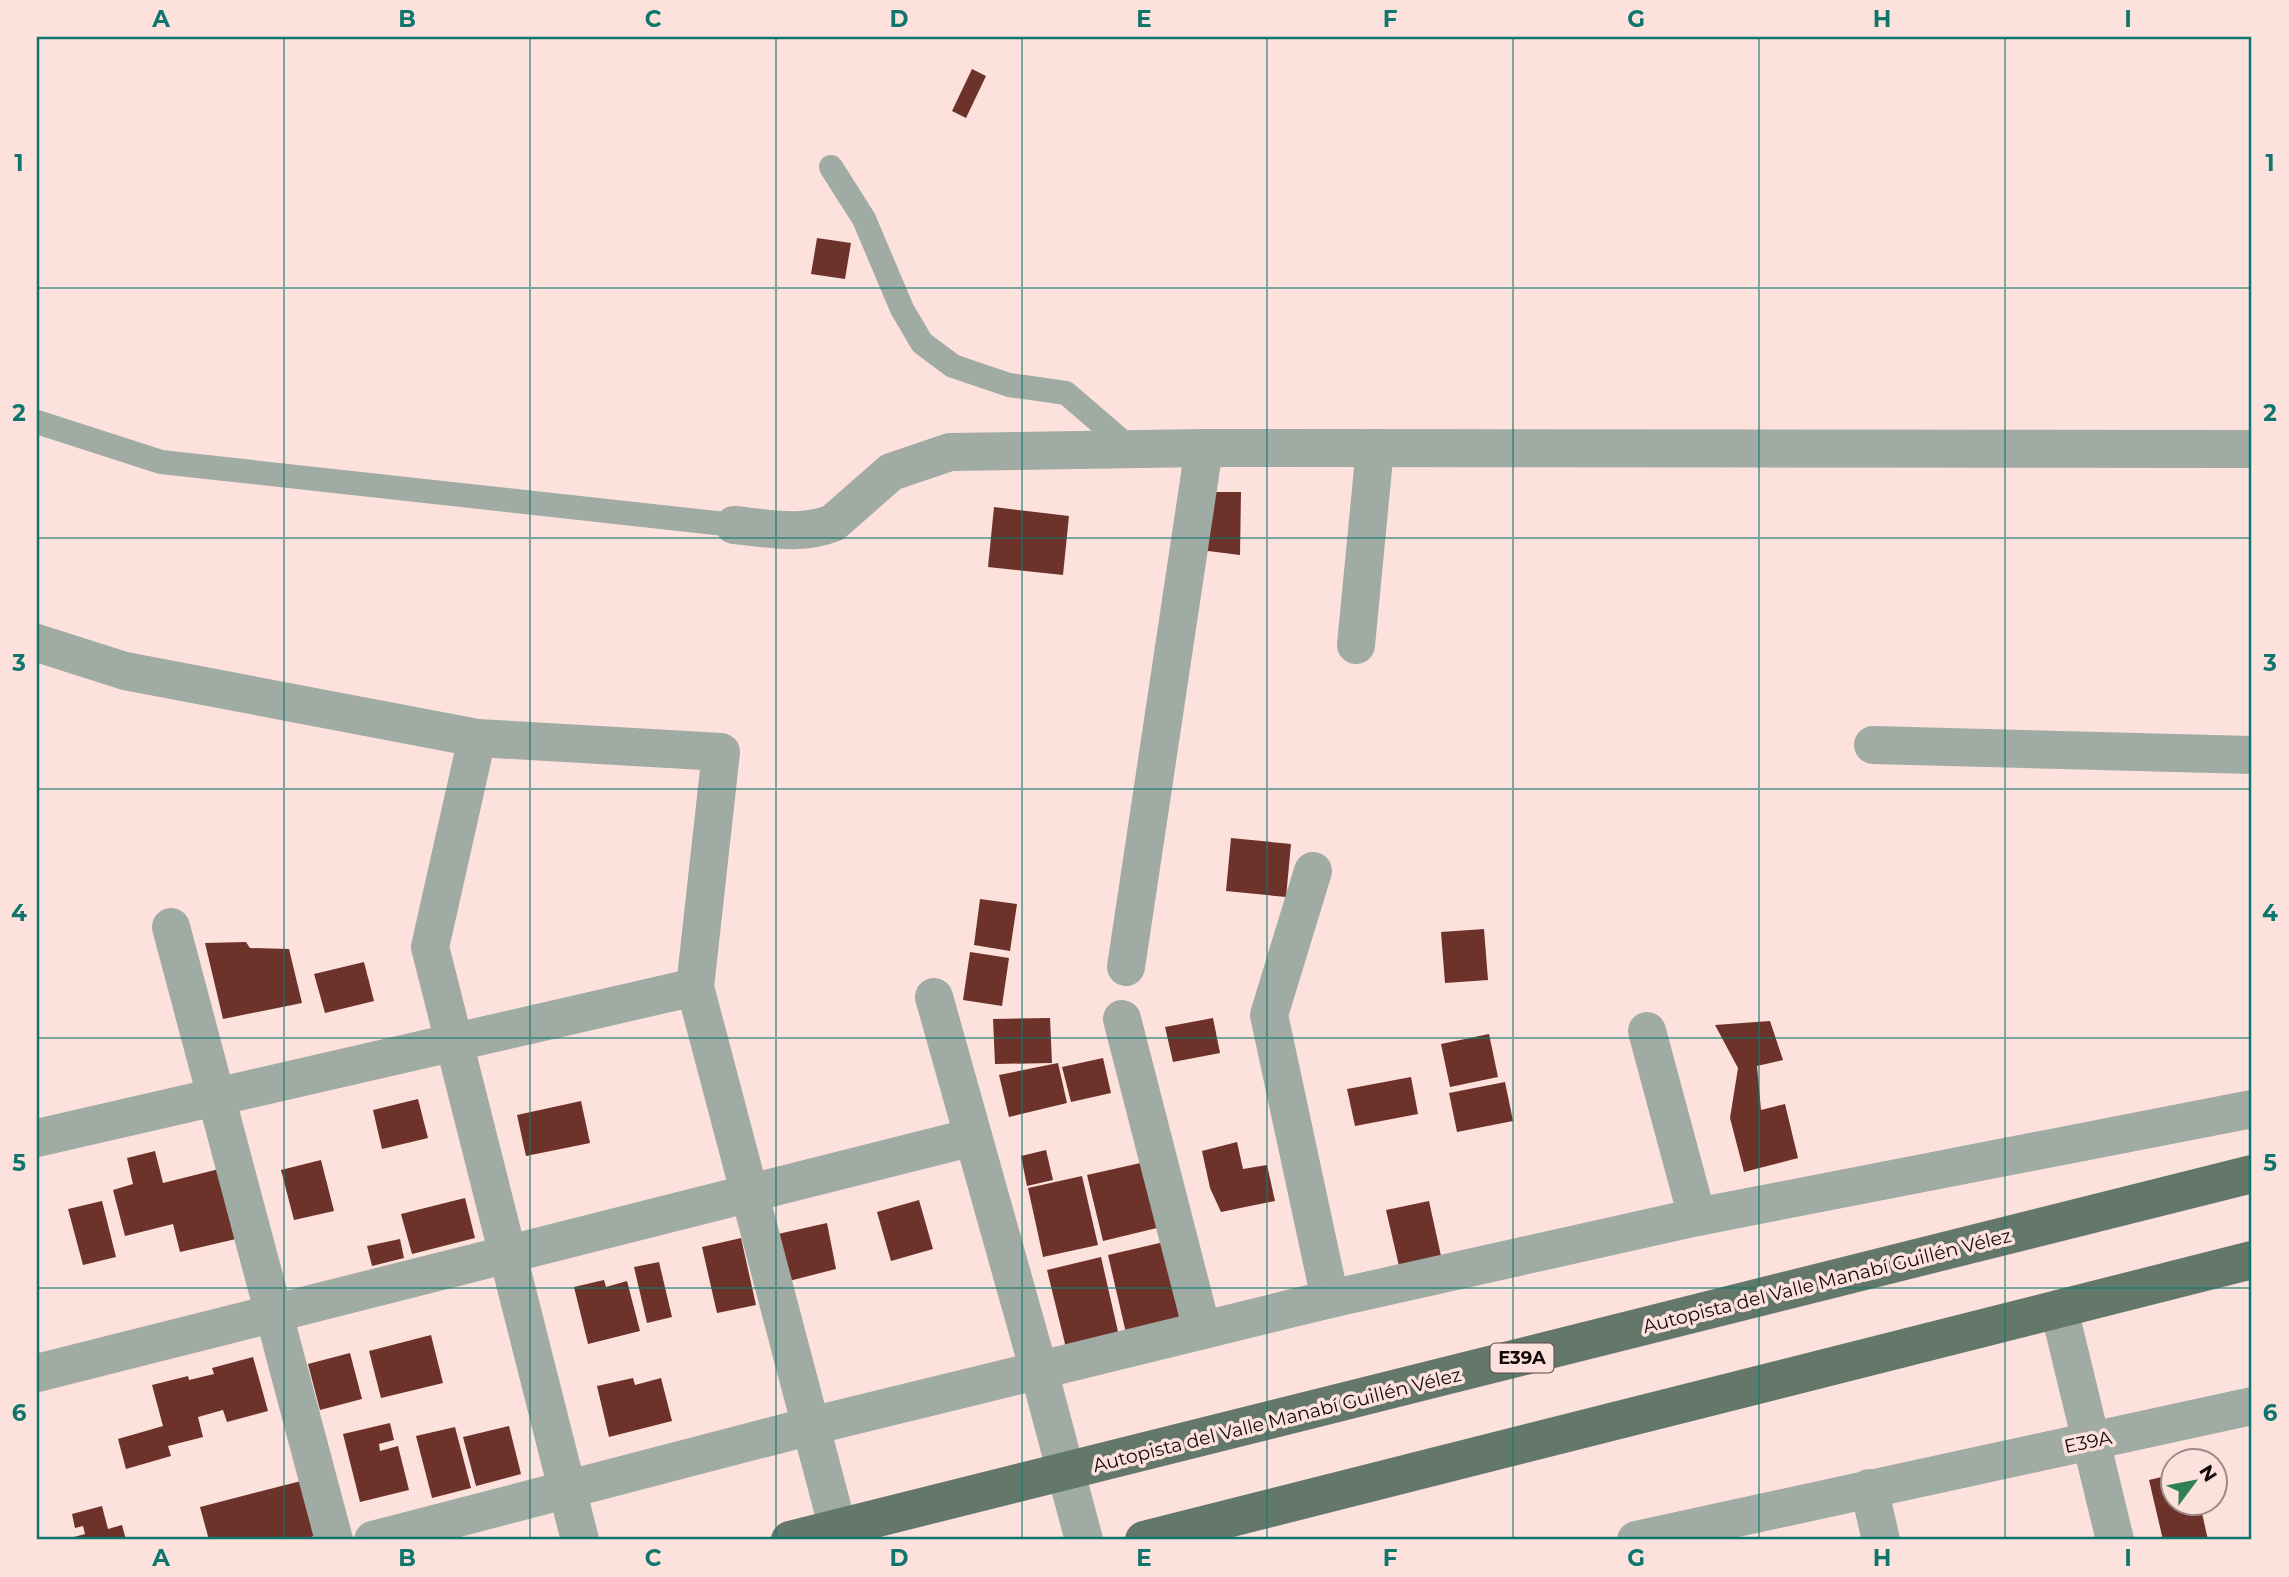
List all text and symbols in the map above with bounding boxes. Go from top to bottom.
text: A [151,5,170,33]
text: B [398,5,416,33]
text: C [645,5,662,33]
text: D [890,5,909,33]
text: E [1136,5,1152,33]
text: F [1383,5,1398,33]
text: G [1627,5,1645,33]
text: H [1873,5,1891,33]
text: I [2124,5,2132,33]
text: 1 [14,149,24,177]
text: 1 [2265,149,2275,177]
text: 2 [12,399,26,427]
text: 2 [2263,399,2277,427]
text: 3 [11,649,26,677]
text: 3 [2262,649,2277,677]
text: 4 [11,899,27,927]
text: 4 [2262,899,2278,927]
text: 5 [12,1149,26,1177]
text: 5 [2263,1149,2277,1177]
street label: Autopista del Valle Manabí Guillén Vélez [1640,1224,2014,1338]
road number: E39A [1490,1344,1554,1372]
street label: Autopista del Valle Manabí Guillén Vélez [1090,1363,1464,1477]
text: 6 [12,1399,27,1427]
text: 6 [2263,1399,2278,1427]
street label: E39A [2062,1426,2114,1458]
north arrow [2160,1448,2230,1518]
text: N [2194,1461,2222,1486]
text: A [151,1544,170,1572]
text: B [398,1544,416,1572]
text: C [645,1544,662,1572]
text: D [890,1544,909,1572]
text: E [1136,1544,1152,1572]
text: F [1383,1544,1398,1572]
text: G [1627,1544,1645,1572]
text: H [1873,1544,1891,1572]
text: I [2124,1544,2132,1572]

